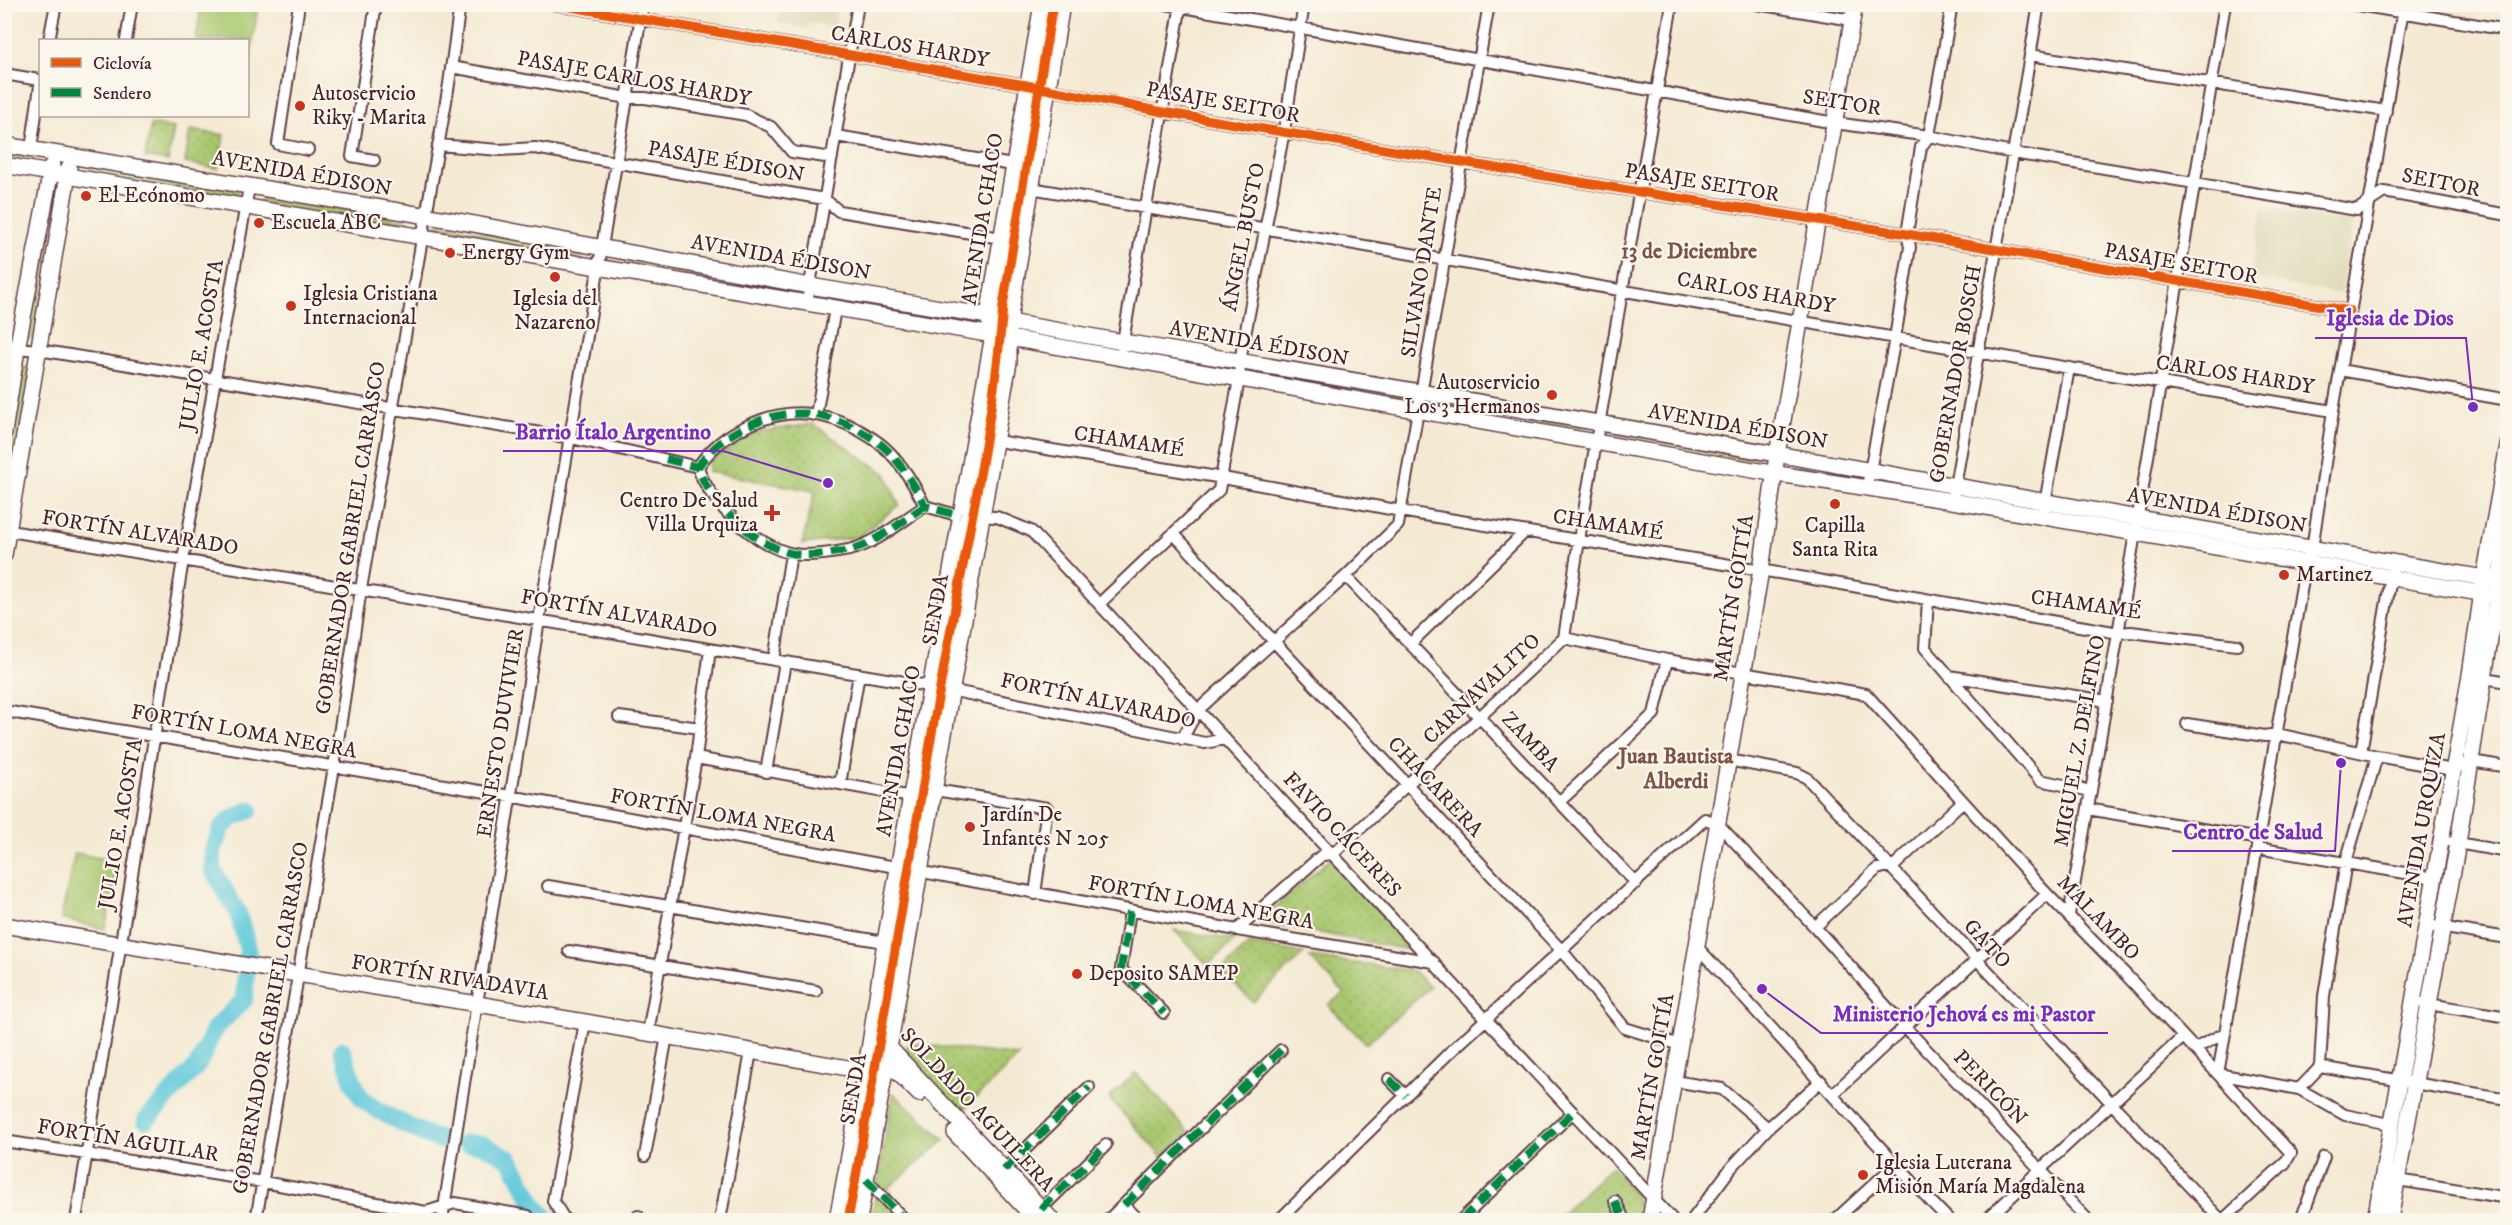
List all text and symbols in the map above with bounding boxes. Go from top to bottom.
street label: CARLOS HARDY [829,20,992,74]
legend [39,39,249,117]
street label: PASAJE CARLOS HARDY [515,46,754,113]
text: Ciclovía [93,53,152,75]
street label: PASAJE SEITOR [1144,77,1302,129]
place label: Autoservicio Riky - Marita [312,81,426,131]
text: Sendero [93,83,151,105]
street label: SEITOR [1801,84,1883,122]
marker: Autoservicio Riky - Marita [293,99,307,113]
street label: AVENIDA CHACO [957,131,1009,307]
street label: PASAJE ÉDISON [646,134,807,189]
street label: AVENIDA ÉDISON [210,144,394,203]
street label: PASAJE SEITOR [1623,158,1781,208]
street label: ÁNGEL BUSTO [1215,160,1271,313]
street label: SEITOR [2400,163,2482,203]
place label: El Ecónomo [98,183,205,209]
street label: SILVANO DANTE [1396,185,1448,359]
marker: El Ecónomo [79,189,93,203]
place label: Escuela ABC [271,210,381,236]
marker: Escuela ABC [252,216,266,230]
street label: AVENIDA ÉDISON [689,228,873,287]
district label: 13 de Diciembre [1621,238,1757,265]
street label: PASAJE SEITOR [2102,238,2260,290]
place label: Energy Gym [462,240,570,266]
marker: Energy Gym [443,246,457,260]
street label: JULIO E. ACOSTA [174,257,230,435]
street label: GOBERNADOR BOSCH [1924,263,1988,485]
street label: CARLOS HARDY [1675,266,1838,320]
marker: Iglesia del Nazareno [548,270,562,284]
place label: Iglesia Cristiana Internacional [303,281,438,331]
place label: Iglesia del Nazareno [512,286,598,336]
callout: Iglesia de Dios [2315,298,2466,338]
marker: Iglesia Cristiana Internacional [284,299,298,313]
text: Iglesia de Dios [2326,305,2454,332]
street label: AVENIDA ÉDISON [1167,314,1351,373]
street label: CARLOS HARDY [2154,350,2317,400]
street label: GOBERNADOR GABRIEL CARRASCO [310,360,392,716]
place label: Autoservicio Los 3 Hermanos [1404,370,1540,420]
marker: Autoservicio Los 3 Hermanos [1545,388,1559,402]
street label: AVENIDA ÉDISON [1646,397,1830,456]
callout: Barrio Ítalo Argentino [503,411,723,451]
text: Barrio Ítalo Argentino [515,418,711,446]
street label: CHAMAMÉ [1072,419,1186,464]
street label: AVENIDA ÉDISON [2125,481,2309,540]
place label: Centro De Salud Villa Urquiza [620,488,759,538]
marker: Capilla Santa Rita [1828,497,1842,511]
street label: CHAMAMÉ [1551,502,1665,547]
street label: FORTÍN ALVARADO [40,503,240,561]
marker: Centro De Salud Villa Urquiza [763,504,781,522]
street label: MARTÍN GOITÍA [1706,512,1760,683]
place label: Capilla Santa Rita [1792,513,1878,563]
place label: Martinez [2296,562,2373,588]
marker: Martinez [2277,568,2291,582]
street label: SENDA [917,572,955,648]
street label: FORTÍN ALVARADO [519,582,719,644]
street label: CHAMAMÉ [2029,583,2143,626]
street label: ERNESTO DUVIVIER [472,626,530,840]
street label: CARNAVALITO [1418,628,1546,750]
street label: MIGUEL Z. DELFINO [2049,633,2111,849]
street label: AVENIDA CHACO [871,663,927,839]
street label: FORTÍN ALVARADO [998,666,1198,734]
street label: FORTÍN LOMA NEGRA [129,697,360,765]
street label: ZAMBA [1496,707,1565,778]
street label: AVENIDA URQUIZA [2392,730,2452,929]
street label: CHACARERA [1382,731,1489,843]
street label: JULIO E. ACOSTA [93,736,149,914]
district label: Juan Bautista Alberdi [1616,743,1734,795]
street label: FAVIO CÁCERES [1277,766,1408,903]
street label: FORTÍN LOMA NEGRA [608,781,839,849]
place label: Jardín De Infantes N 205 [980,802,1109,852]
callout: Centro de Salud [2172,811,2335,851]
text: Centro de Salud [2183,819,2324,846]
marker: Jardín De Infantes N 205 [963,820,977,834]
street label: GOBERNADOR GABRIEL CARRASCO [227,840,315,1196]
street label: FORTÍN LOMA NEGRA [1086,868,1317,936]
street label: MALAMBO [2051,870,2145,966]
street label: GATO [1958,914,2016,974]
street label: FORTÍN RIVADAVIA [349,948,552,1007]
place label: Deposito SAMEP [1089,961,1239,987]
marker: Deposito SAMEP [1070,967,1084,981]
street label: MARTÍN GOITÍA [1624,991,1681,1162]
callout: Ministerio Jehová es mi Pastor [1821,993,2108,1033]
text: Ministerio Jehová es mi Pastor [1833,1001,2096,1028]
street label: SOLDADO AGUILERA [894,1023,1060,1198]
street label: PERICÓN [1948,1043,2034,1131]
street label: SENDA [835,1051,873,1127]
street label: FORTÍN AGUILAR [35,1112,221,1168]
place label: Iglesia Luterana Misión María Magdalena [1875,1150,2085,1200]
marker: Iglesia Luterana Misión María Magdalena [1856,1168,1870,1182]

